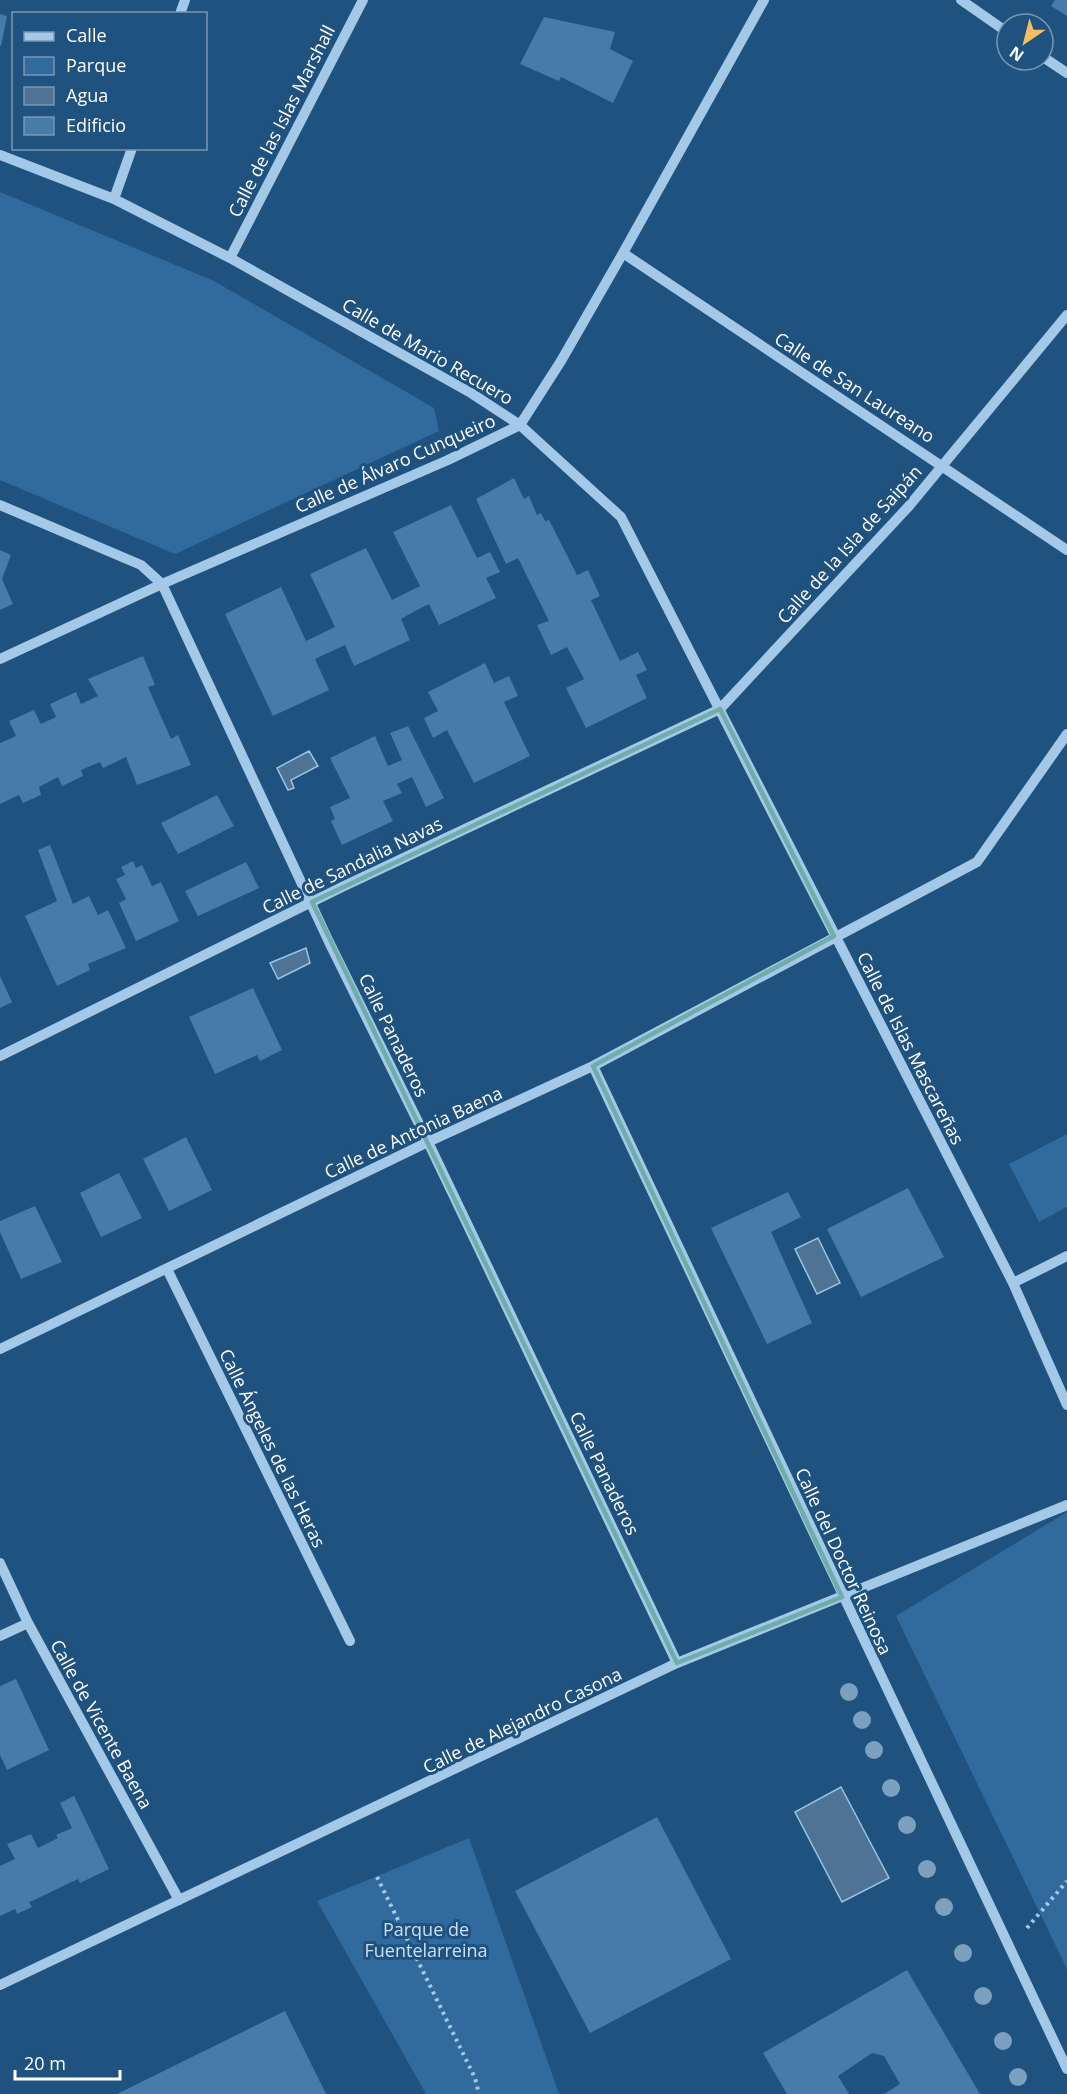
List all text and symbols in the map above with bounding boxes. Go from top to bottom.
legend [12,12,207,150]
north arrow [995,12,1055,72]
street label: Calle de las Islas Marshall [222,21,340,221]
text: Calle [66,23,107,47]
text: N [1005,42,1028,67]
text: Parque [66,53,126,77]
text: Agua [66,83,108,107]
text: Edificio [66,113,126,137]
street label: Calle de Mario Recuero [338,292,518,410]
street label: Calle de San Laureano [770,326,940,448]
street label: Calle de Álvaro Cunqueiro [291,408,499,518]
street label: Calle de la Isla de Saipán [771,460,927,628]
street label: Calle de Sandalia Navas [258,811,446,919]
street label: Calle de Islas Mascareñas [852,948,970,1148]
street label: Calle Panaderos [354,969,434,1101]
street label: Calle de Antonia Baena [320,1080,506,1184]
street label: Calle Ángeles de las Heras [214,1345,332,1551]
street label: Calle Panaderos [565,1407,645,1539]
street label: Calle del Doctor Reinosa [790,1464,898,1658]
street label: Calle de Vicente Baena [45,1635,159,1813]
street label: Calle de Alejandro Casona [419,1661,625,1779]
park label: Parque de Fuentelarreina [365,1917,487,1962]
scale bar [15,2043,120,2081]
text: 20 m [24,2051,66,2075]

